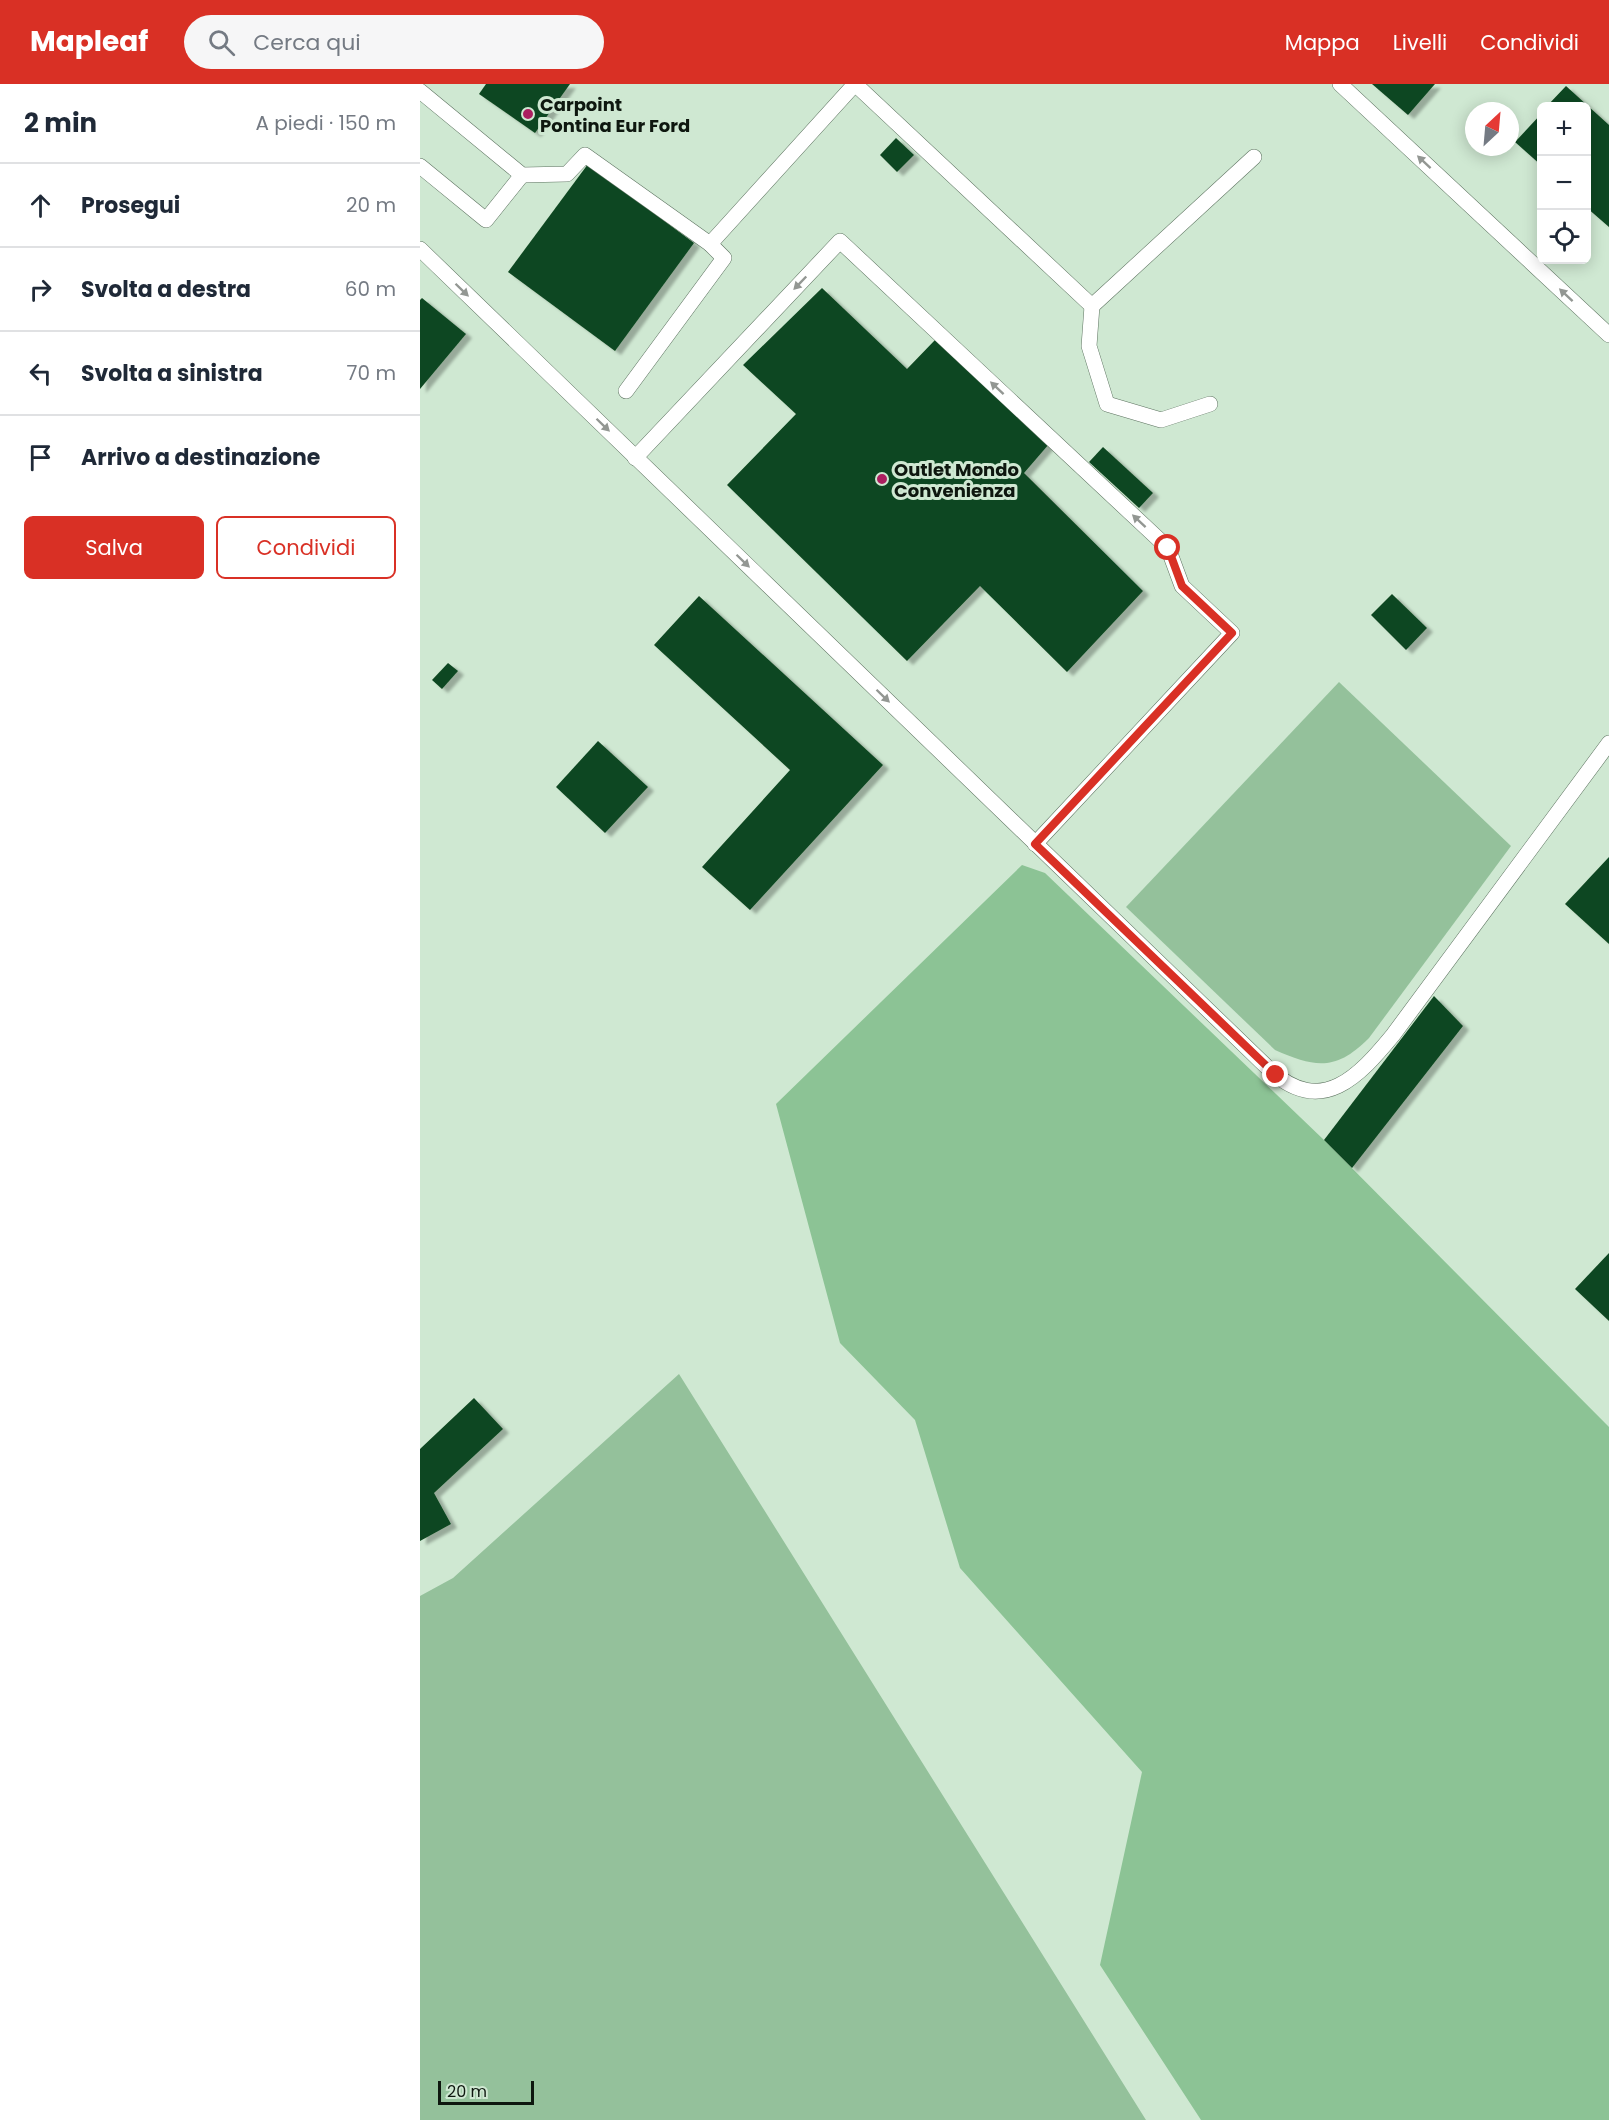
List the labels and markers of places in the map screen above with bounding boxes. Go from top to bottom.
place label: Carpoint Pontina Eur Ford [540,92,690,138]
marker: Carpoint Pontina Eur Ford [521,107,535,121]
place label: Outlet Mondo Convenienza [894,457,1019,503]
marker: Outlet Mondo Convenienza [875,472,889,486]

